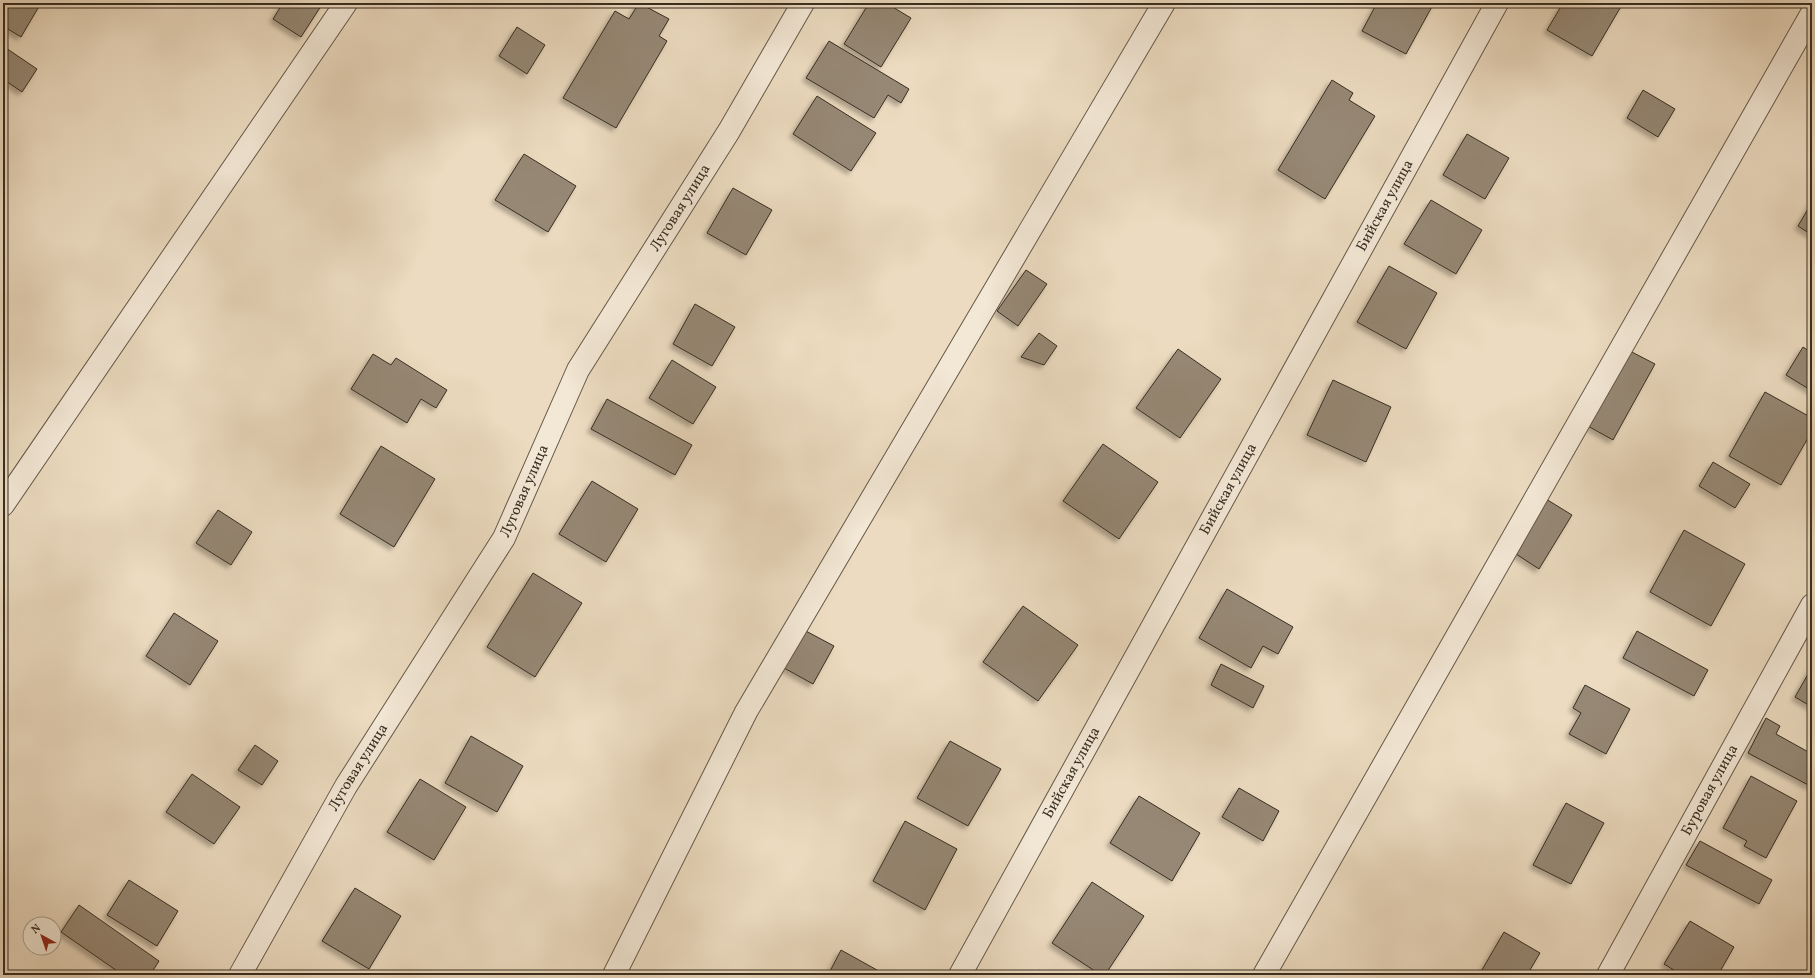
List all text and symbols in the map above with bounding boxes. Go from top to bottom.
street label: Бийская улица [1351,156,1419,255]
street label: Луговая улица [645,160,716,256]
street label: Бийская улица [1195,440,1262,539]
street label: Луговая улица [495,441,554,541]
street label: Луговая улица [323,720,394,815]
street label: Бийская улица [1038,723,1106,822]
street label: Буровая улица [1676,741,1744,840]
north arrow [22,916,62,956]
text: N [29,921,44,938]

